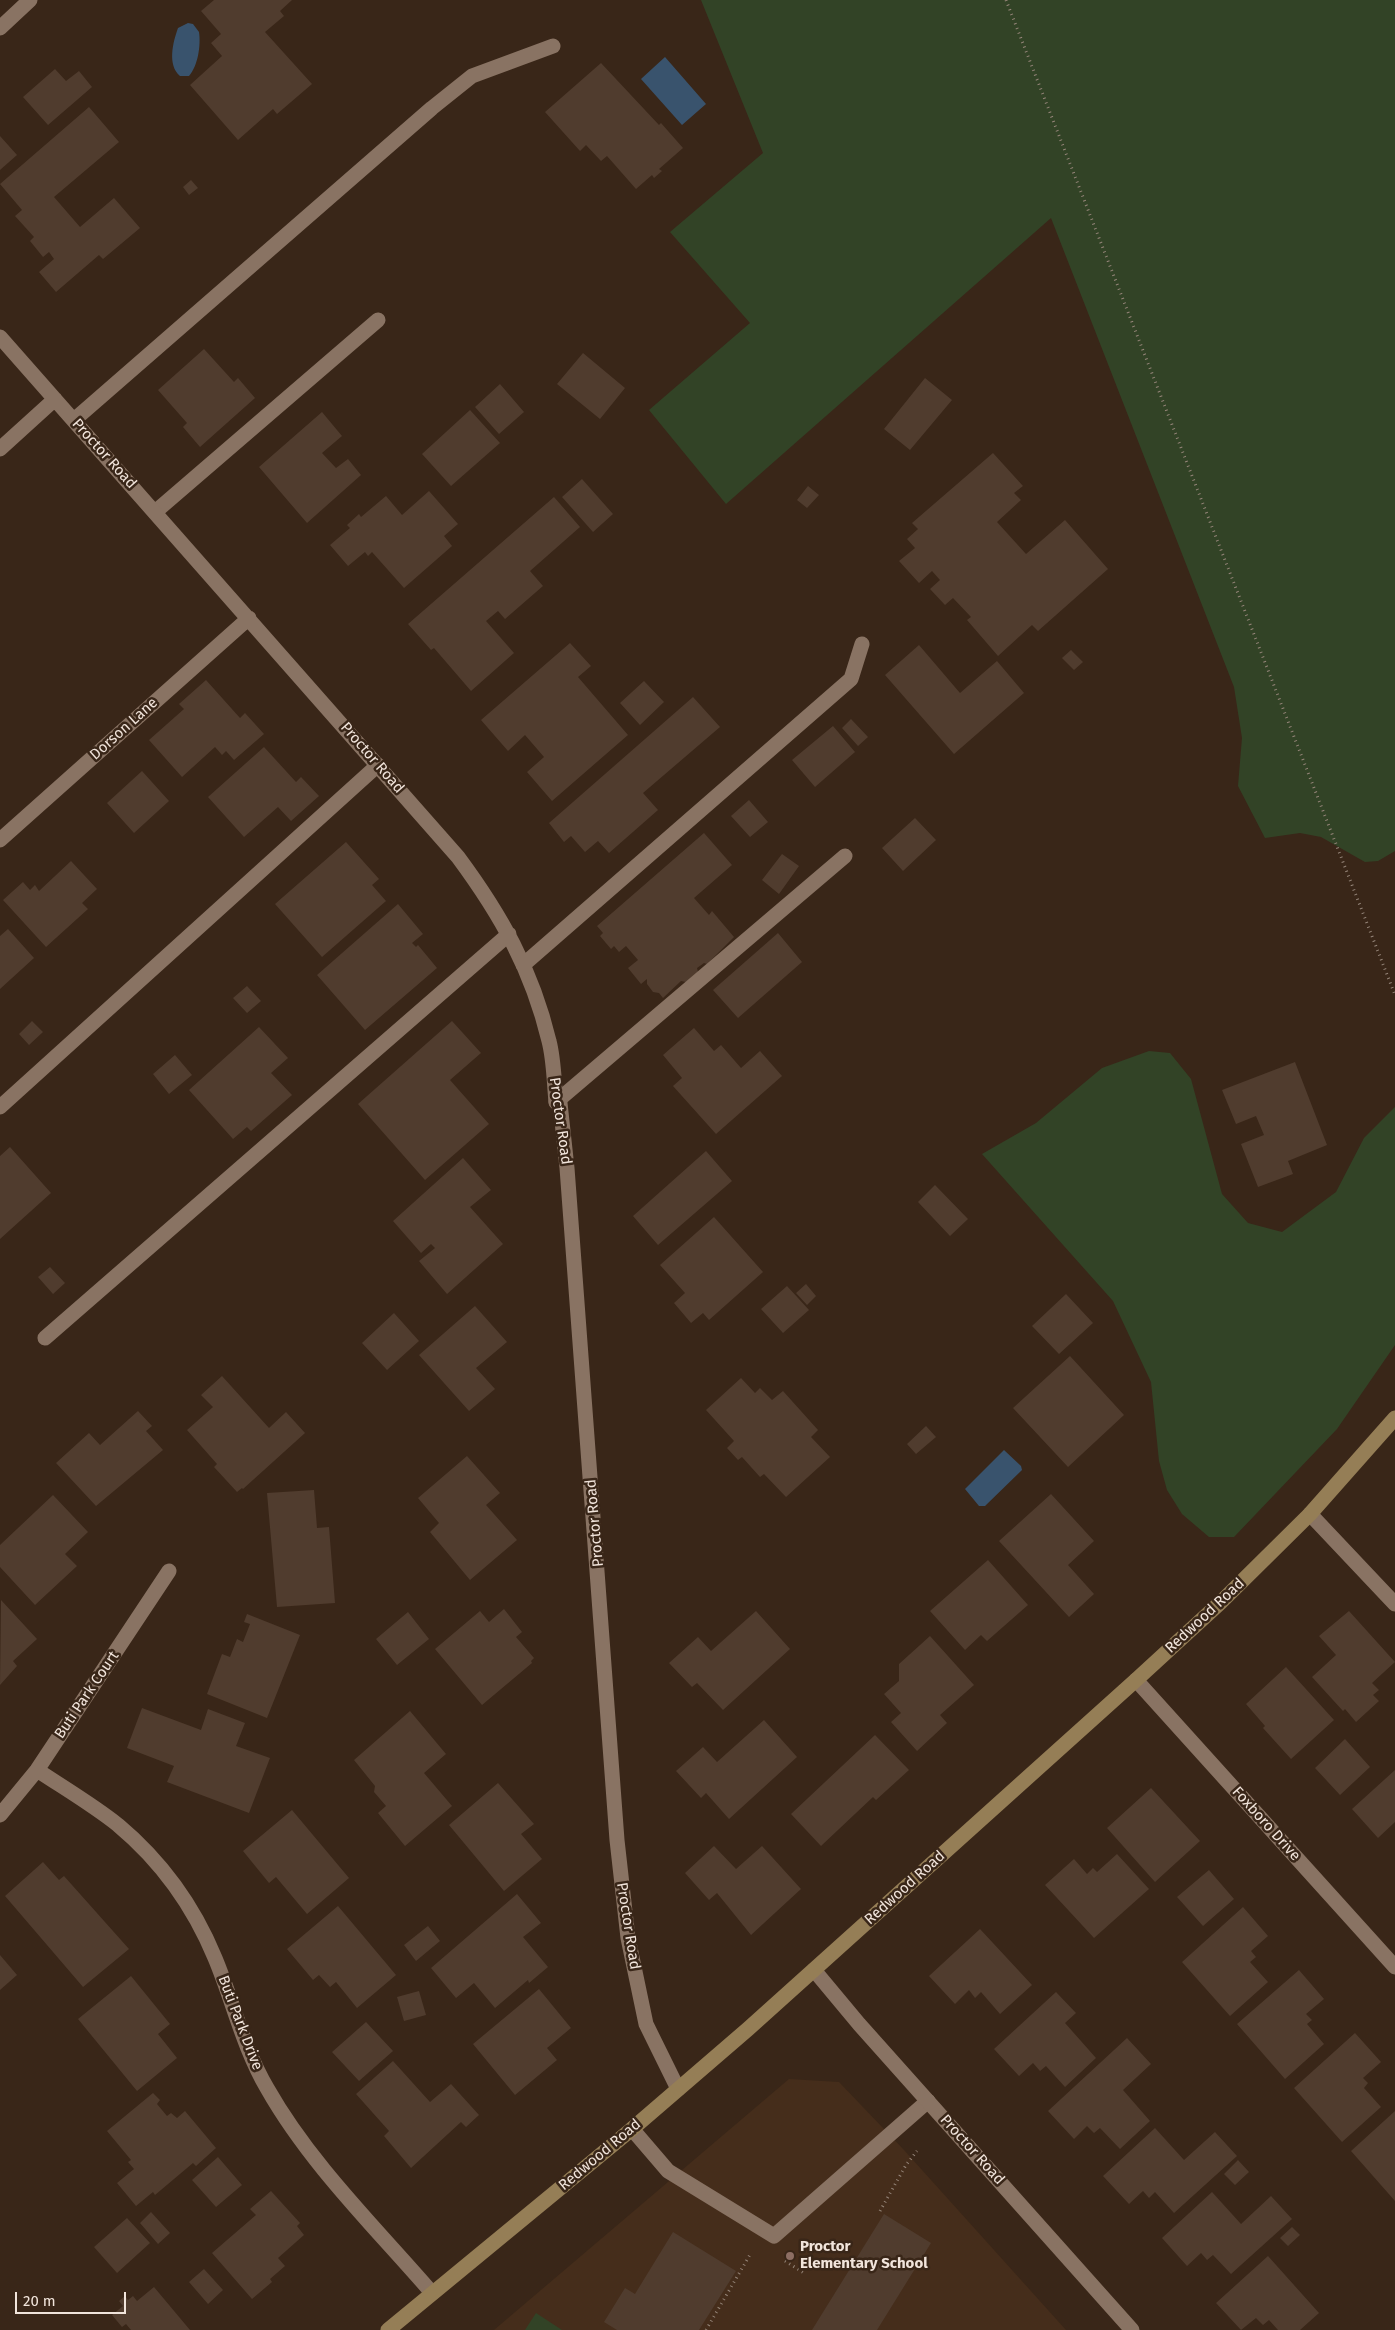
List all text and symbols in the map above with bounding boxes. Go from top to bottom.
street label: Proctor Road [68,415,140,493]
street label: Dorson Lane [86,694,162,764]
street label: Proctor Road [336,719,408,797]
street label: Proctor Road [545,1076,575,1166]
street label: Proctor Road [582,1478,608,1568]
street label: Redwood Road [1162,1575,1248,1657]
street label: Buti Park Court [51,1648,123,1742]
street label: Foxboro Drive [1228,1783,1304,1865]
street label: Redwood Road [861,1847,949,1929]
street label: Proctor Road [612,1881,644,1971]
street label: Buti Park Drive [214,1973,266,2073]
street label: Proctor Road [936,2111,1008,2189]
street label: Redwood Road [555,2115,645,2195]
place label: Proctor Elementary School [800,2238,928,2273]
marker: Proctor Elementary School [784,2250,796,2262]
scale bar [18,2282,129,2314]
text: 20 m [23,2292,56,2310]

